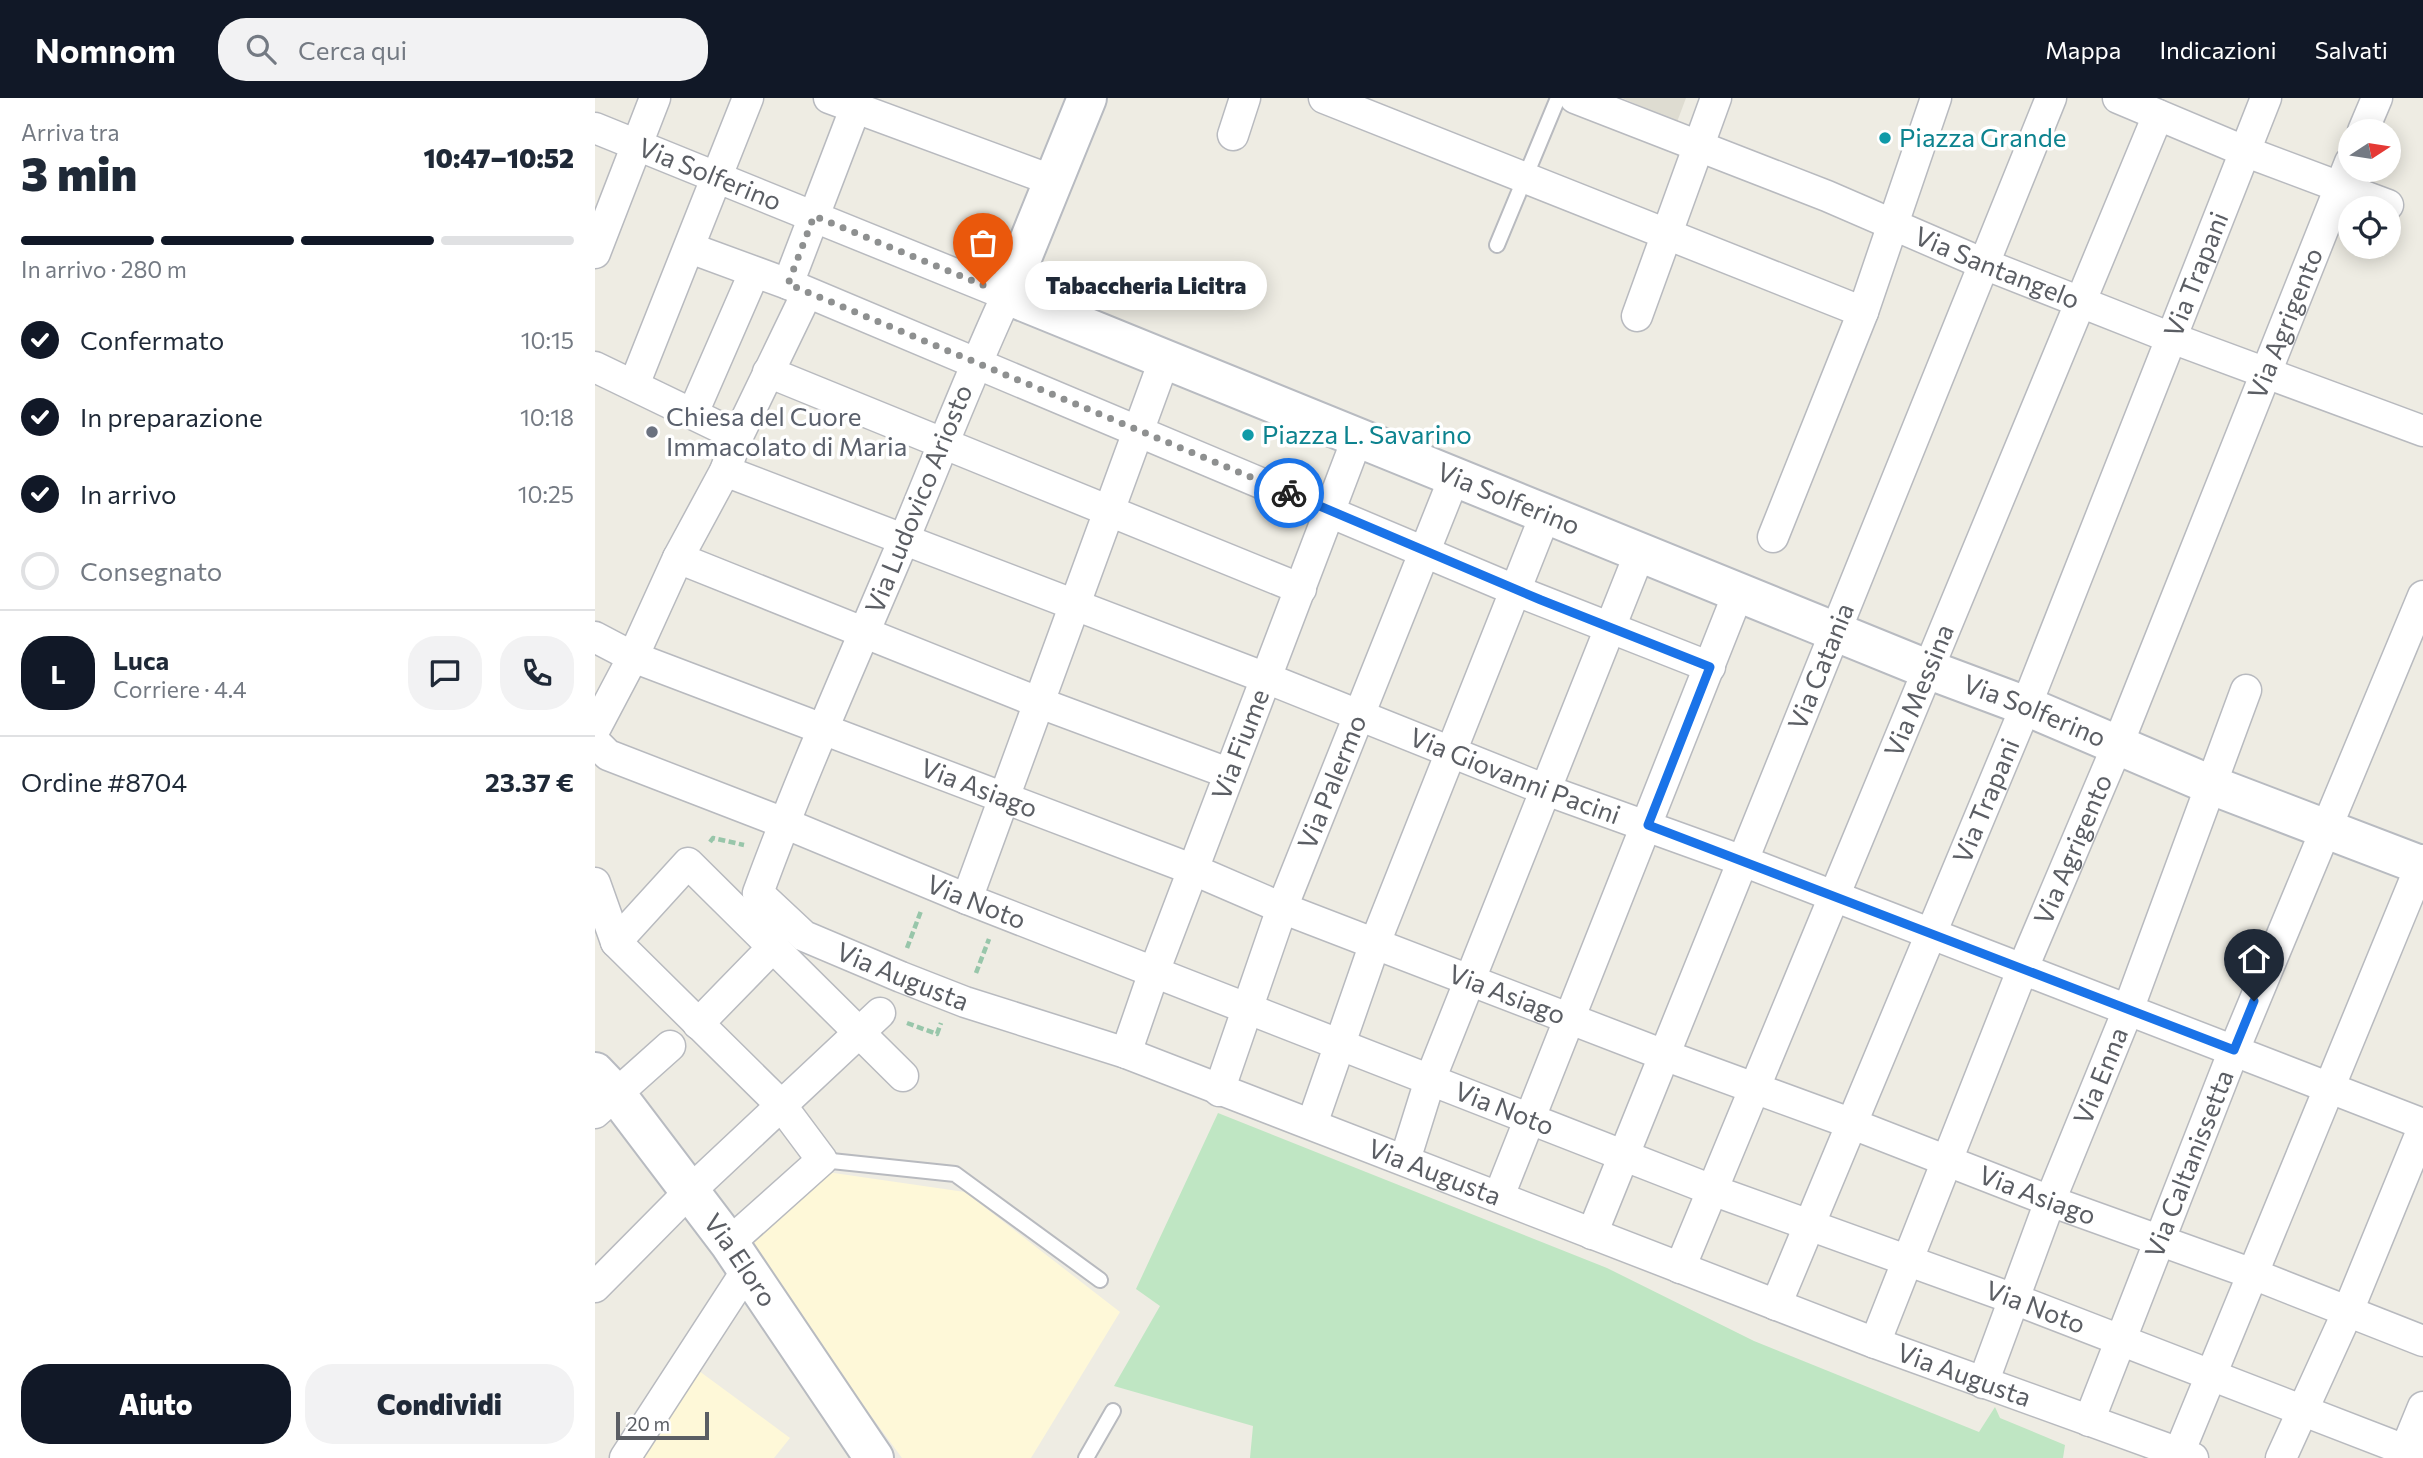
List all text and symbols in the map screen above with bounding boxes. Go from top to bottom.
search box [218,18,708,81]
text: Nomnom [35,29,176,70]
icon: search [242,30,280,68]
text: Cerca qui [298,34,407,65]
text: Mappa [2045,35,2121,64]
text: Indicazioni [2159,35,2277,64]
text: Salvati [2315,35,2388,64]
text: Arriva tra [21,118,120,146]
north arrow [2338,119,2401,182]
map controls [2338,119,2401,259]
place label: Piazza Grande [1899,121,2066,152]
street label: Via Solferino [634,130,786,216]
marker: Piazza Grande [1877,130,1893,146]
text: 10:47–10:52 [423,142,574,173]
text: 3 min [21,144,137,200]
button: locate [2338,196,2401,259]
street label: Via Trapani [2156,207,2234,341]
pin [953,213,1013,285]
street label: Via Santangelo [1910,219,2085,314]
icon: bag [964,224,1002,262]
street label: Via Agrigento [2240,243,2328,403]
text: In arrivo · 280 m [21,255,187,283]
callout: Tabaccheria Licitra [1025,260,1267,310]
text: Tabaccheria Licitra [1046,271,1246,299]
icon: check [21,321,59,359]
text: Confermato [80,324,224,355]
text: 10:15 [521,326,574,354]
street label: Via Ludovico Ariosto [858,379,978,617]
icon: check [21,398,59,436]
place label: Chiesa del Cuore Immacolato di Maria [666,400,907,461]
text: In preparazione [80,401,263,432]
text: 10:18 [520,403,574,431]
place label: Piazza L. Savarino [1262,418,1472,449]
marker: Chiesa del Cuore Immacolato di Maria [644,424,660,440]
marker: Piazza L. Savarino [1240,427,1256,443]
street label: Via Solferino [1433,455,1585,540]
courier [1254,458,1324,528]
icon: bike [1270,474,1308,512]
icon: check [21,475,59,513]
text: In arrivo [80,478,177,509]
text: 10:25 [518,480,574,508]
text: Consegnato [80,555,222,586]
street label: Via Catania [1780,598,1859,734]
street label: Via Messina [1877,619,1959,761]
button: chat [408,636,482,710]
button: phone [500,636,574,710]
text: Luca [113,644,169,675]
text: L [50,658,66,689]
street label: Via Solferino [1959,667,2111,752]
text: Corriere · 4.4 [113,675,247,703]
street label: Via Fiume [1204,685,1274,804]
street label: Via Palermo [1290,710,1372,853]
street label: Via Giovanni Pacini [1406,720,1625,830]
street label: Via Trapani [1945,734,2025,867]
street label: Via Asiago [917,751,1042,823]
text: Ordine #8704 [21,766,187,797]
text: 23.37 € [485,766,574,797]
street label: Via Agrigento [2026,769,2117,929]
street label: Via Noto [923,867,1031,935]
pin [2224,929,2284,1001]
street label: Via Augusta [832,935,974,1016]
icon: home [2235,940,2273,978]
street label: Via Asiago [1445,957,1570,1030]
street label: Via Enna [2066,1022,2133,1128]
street label: Via Caltanissetta [2137,1065,2239,1262]
street label: Via Noto [1451,1074,1559,1141]
street label: Via Augusta [1364,1131,1506,1211]
street label: Via Asiago [1975,1158,2100,1230]
street label: Via Eloro [698,1207,784,1312]
street label: Via Noto [1982,1273,2090,1339]
street label: Via Augusta [1893,1335,2036,1412]
button: Aiuto [21,1364,291,1444]
button: Condividi [305,1364,574,1444]
scale bar [616,1409,709,1441]
text: 20 m [627,1412,670,1435]

